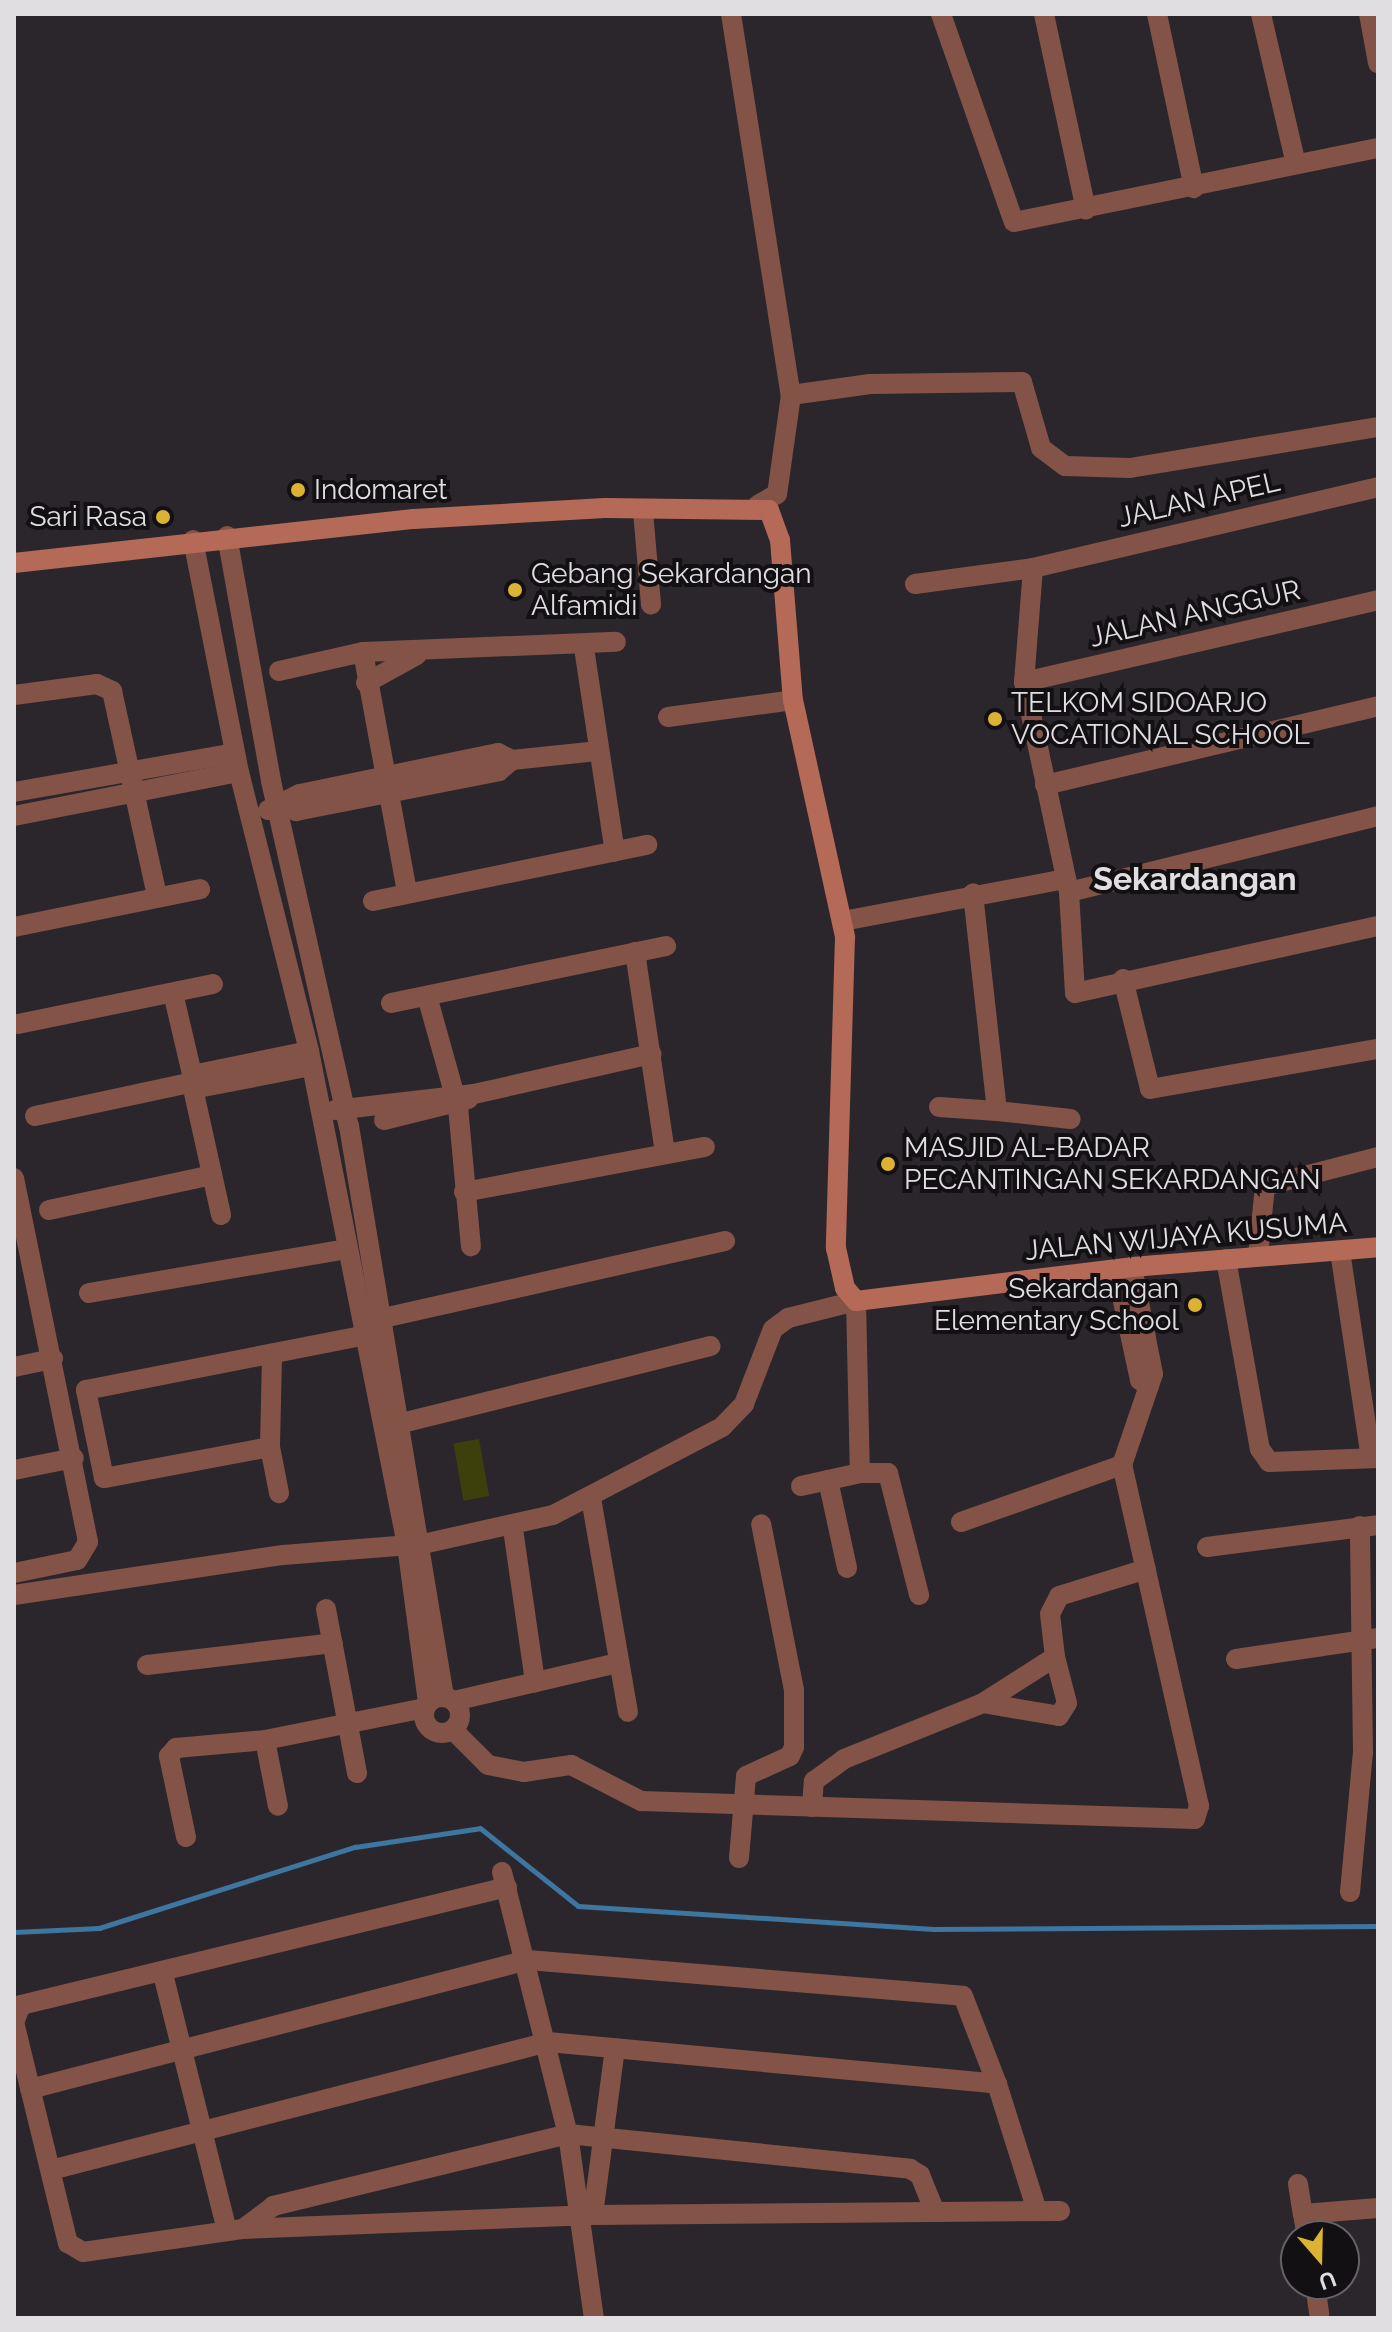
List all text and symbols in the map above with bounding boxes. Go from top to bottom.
street label: JALAN APEL [1115,465,1283,535]
place label: Indomaret [314,473,447,507]
marker: Indomaret [289,481,307,499]
place label: Sari Rasa [30,500,147,534]
marker: Sari Rasa [154,508,172,526]
place label: Gebang Sekardangan Alfamidi [531,557,812,623]
street label: JALAN ANGGUR [1086,573,1304,655]
marker: Gebang Sekardangan Alfamidi [506,581,524,599]
place label: TELKOM SIDOARJO VOCATIONAL SCHOOL [1011,686,1311,752]
marker: TELKOM SIDOARJO VOCATIONAL SCHOOL [986,710,1004,728]
district label: Sekardangan [1093,860,1297,898]
place label: MASJID AL-BADAR PECANTINGAN SEKARDANGAN [904,1131,1321,1197]
marker: MASJID AL-BADAR PECANTINGAN SEKARDANGAN [879,1155,897,1173]
street label: JALAN WIJAYA KUSUMA [1023,1206,1349,1268]
place label: Sekardangan Elementary School [933,1272,1179,1338]
marker: Sekardangan Elementary School [1186,1296,1204,1314]
north arrow [1280,2220,1360,2300]
text: U [1315,2266,1340,2296]

